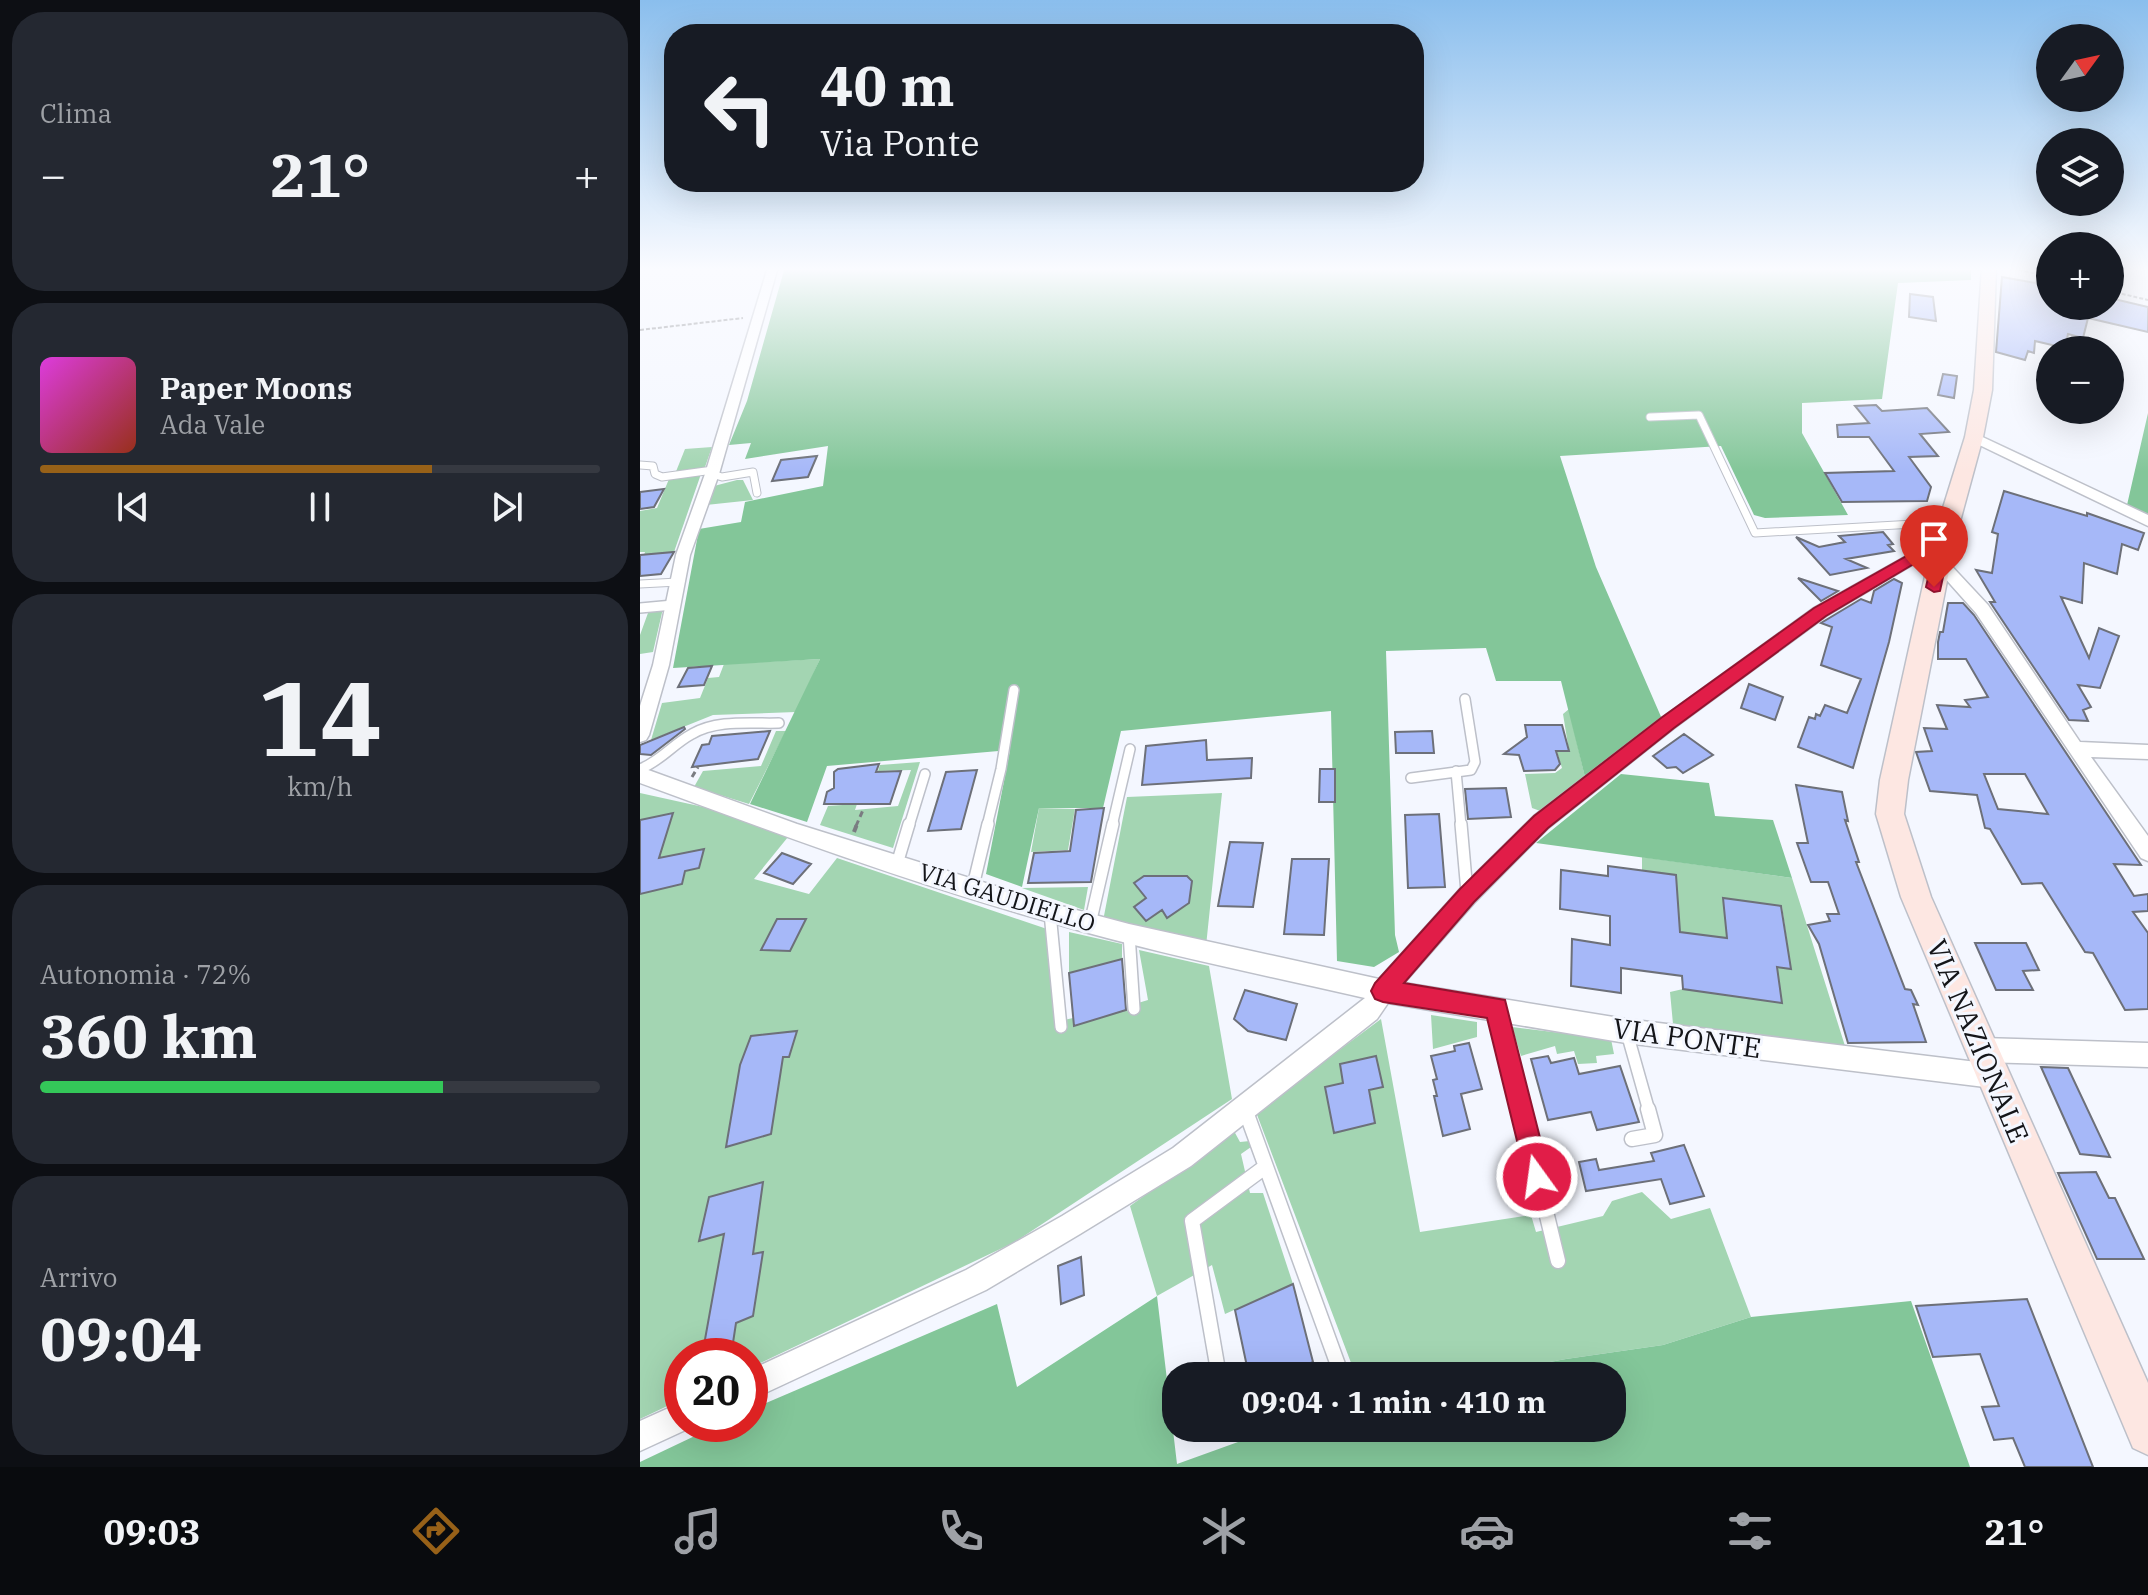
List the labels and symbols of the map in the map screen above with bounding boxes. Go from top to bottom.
north arrow [2036,24,2124,112]
pin [1900,505,1968,587]
street label: VIA GAUDIELLO [915,855,1099,939]
street label: VIA NAZIONALE [1919,933,2038,1148]
street label: VIA PONTE [1610,1009,1764,1066]
position arrow [1495,1135,1579,1219]
speed limit sign: 20 [664,1338,768,1442]

